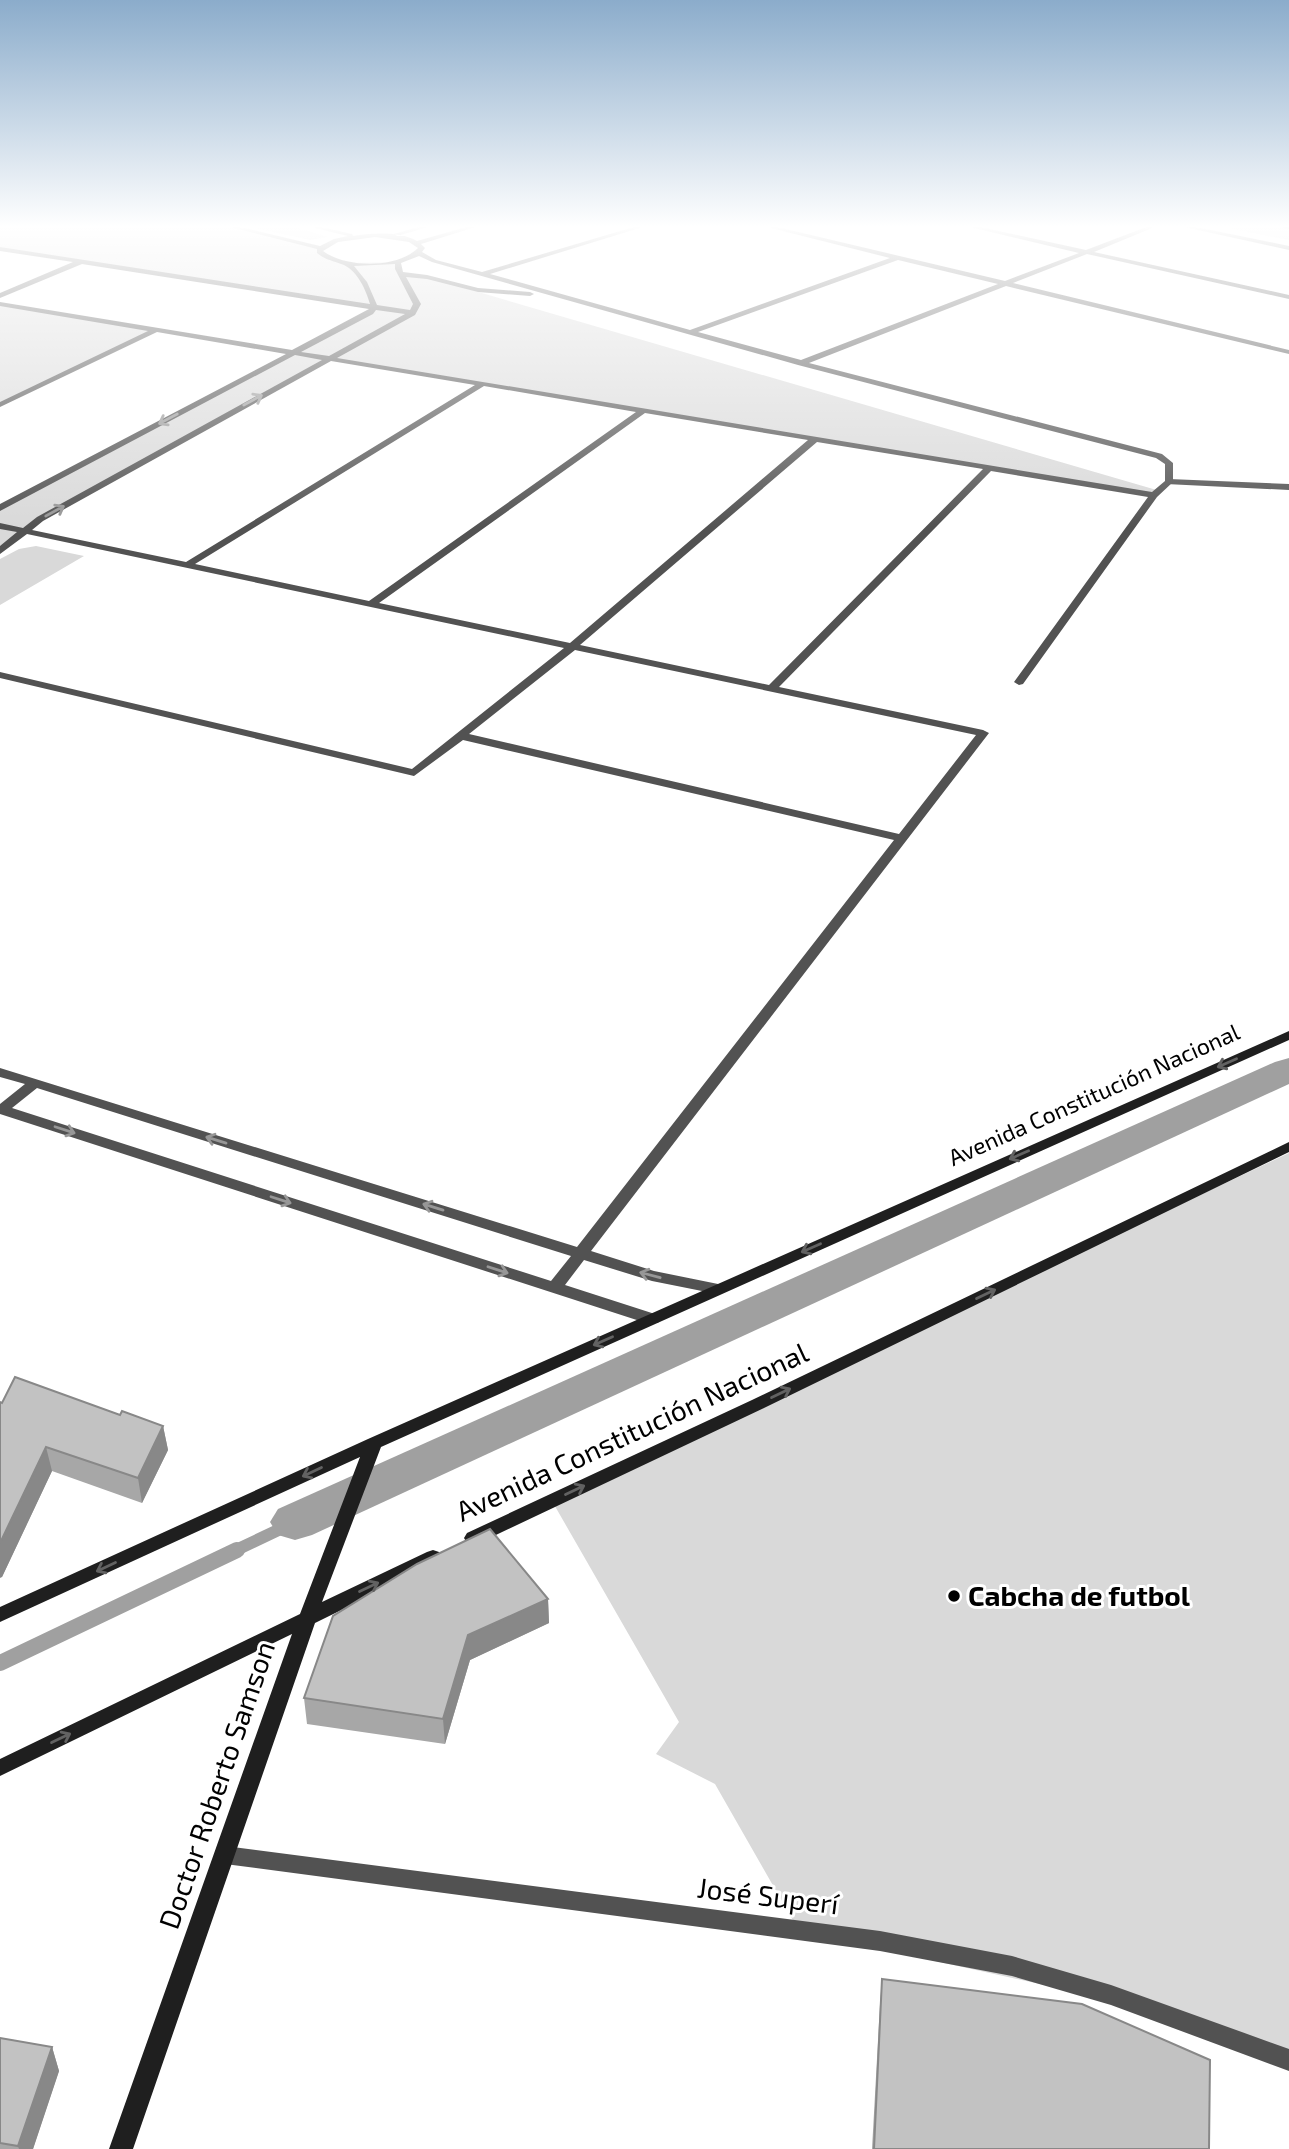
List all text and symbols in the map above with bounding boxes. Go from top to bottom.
one-way arrow [243,393,263,407]
one-way arrow [158,413,179,427]
one-way arrow [44,504,64,518]
street label: Avenida Constitución Nacional [944,1017,1244,1171]
one-way arrow [1216,1057,1238,1070]
one-way arrow [54,1124,76,1137]
one-way arrow [205,1132,227,1145]
one-way arrow [1009,1149,1030,1162]
one-way arrow [270,1195,292,1207]
one-way arrow [422,1200,444,1213]
one-way arrow [801,1242,822,1255]
one-way arrow [487,1264,509,1277]
one-way arrow [639,1268,662,1281]
one-way arrow [975,1286,996,1299]
street label: Avenida Constitución Nacional [450,1334,814,1528]
one-way arrow [593,1335,615,1348]
one-way arrow [770,1386,791,1399]
one-way arrow [302,1466,324,1479]
one-way arrow [564,1483,585,1496]
one-way arrow [96,1560,117,1574]
place label: Cabcha de futbol [968,1578,1191,1612]
one-way arrow [358,1580,379,1593]
marker: Cabcha de futbol [946,1588,962,1604]
street label: Doctor Roberto Samson [151,1636,281,1933]
one-way arrow [50,1730,71,1744]
street label: José Superí [696,1869,842,1921]

